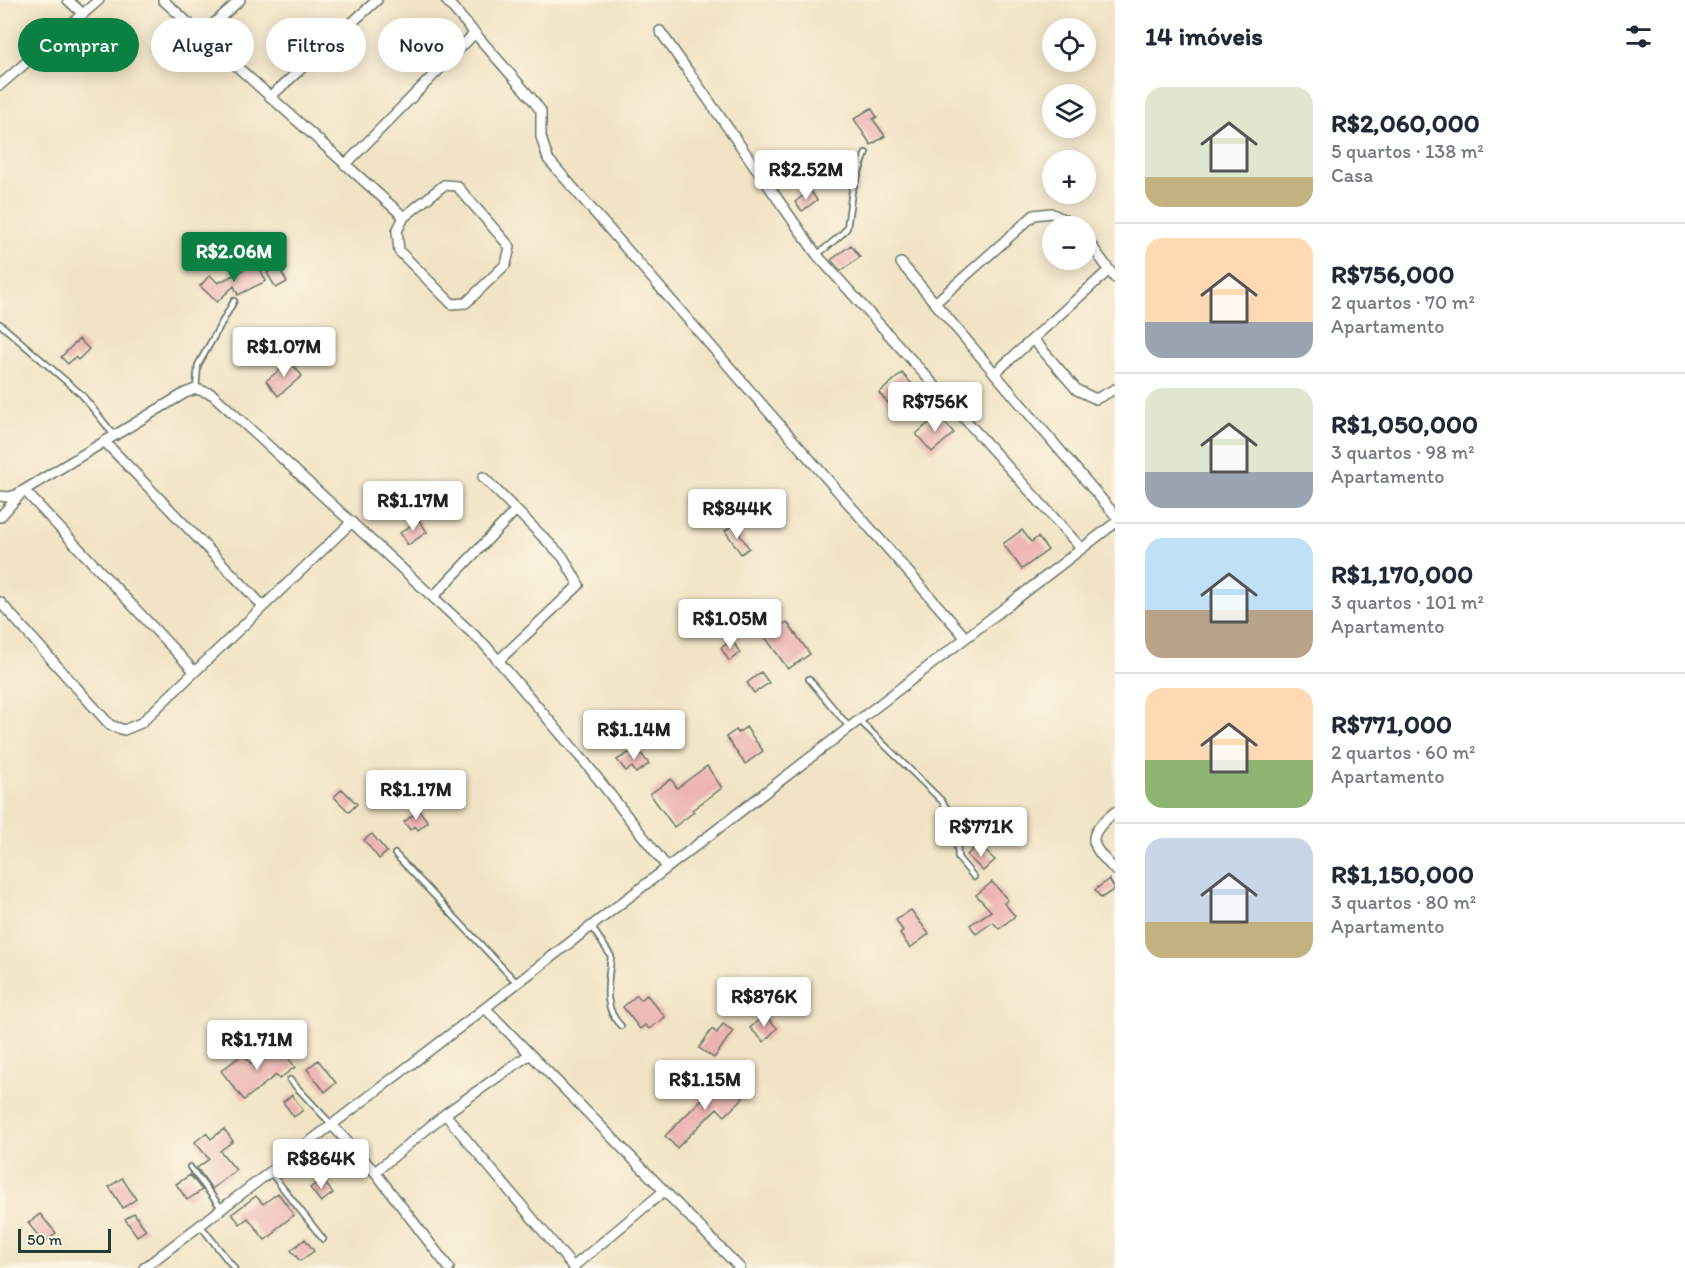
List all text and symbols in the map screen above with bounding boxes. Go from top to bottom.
chip: Comprar [18,18,139,72]
chip: Alugar [151,18,254,72]
chip: Filtros [266,18,366,72]
chip: Novo [378,18,465,72]
map controls [1042,18,1096,270]
button: locate [1042,18,1096,72]
text: 14 imóveis [1145,20,1263,52]
icon: filters [1622,20,1655,53]
button: layers [1042,84,1096,138]
text: R$2,060,000 [1331,107,1480,139]
icon: home [1193,111,1265,183]
text: 5 quartos · 138 m² [1331,139,1484,163]
pin: R$2.52M [751,150,861,201]
button: + [1042,150,1096,204]
text: R$2.52M [769,157,843,181]
text: Casa [1331,163,1373,187]
button: − [1042,216,1096,270]
pin: R$2.06M [179,232,289,283]
text: R$2.06M [196,239,272,263]
text: R$756,000 [1331,258,1454,290]
icon: home [1193,262,1265,334]
text: 2 quartos · 70 m² [1331,290,1475,314]
text: Apartamento [1331,314,1445,338]
pin: R$1.07M [229,327,339,378]
text: R$1.07M [247,334,321,358]
pin: R$756K [886,382,984,433]
text: R$756K [902,389,968,413]
text: R$1,050,000 [1331,408,1478,440]
icon: home [1193,412,1265,484]
text: 3 quartos · 98 m² [1331,440,1474,464]
text: Apartamento [1331,464,1445,488]
pin: R$1.17M [358,481,468,532]
text: R$1.17M [377,488,449,512]
pin: R$844K [688,489,786,540]
text: R$844K [702,496,772,520]
text: R$1,170,000 [1331,558,1473,590]
icon: home [1193,562,1265,634]
text: 3 quartos · 101 m² [1331,590,1484,614]
pin: R$1.05M [675,599,785,650]
text: R$1.05M [692,606,768,630]
text: Apartamento [1331,614,1445,638]
text: R$771,000 [1331,708,1452,740]
pin: R$1.14M [579,710,689,761]
icon: home [1193,712,1265,784]
text: R$1.14M [597,717,671,741]
text: 2 quartos · 60 m² [1331,740,1476,764]
text: Apartamento [1331,764,1445,788]
pin: R$1.17M [361,770,471,821]
text: R$1.17M [380,777,452,801]
pin: R$771K [932,807,1030,858]
text: R$771K [949,814,1013,838]
text: R$1,150,000 [1331,858,1474,890]
icon: home [1193,862,1265,934]
text: 3 quartos · 80 m² [1331,890,1476,914]
text: Apartamento [1331,914,1445,938]
pin: R$876K [715,977,813,1028]
text: R$876K [731,984,797,1008]
pin: R$1.71M [202,1020,312,1071]
text: R$1.71M [221,1027,293,1051]
pin: R$1.15M [650,1060,760,1111]
text: R$1.15M [669,1067,741,1091]
pin: R$864K [272,1139,370,1190]
text: R$864K [287,1146,355,1170]
scale bar [18,1226,111,1254]
text: 50 m [27,1230,62,1249]

